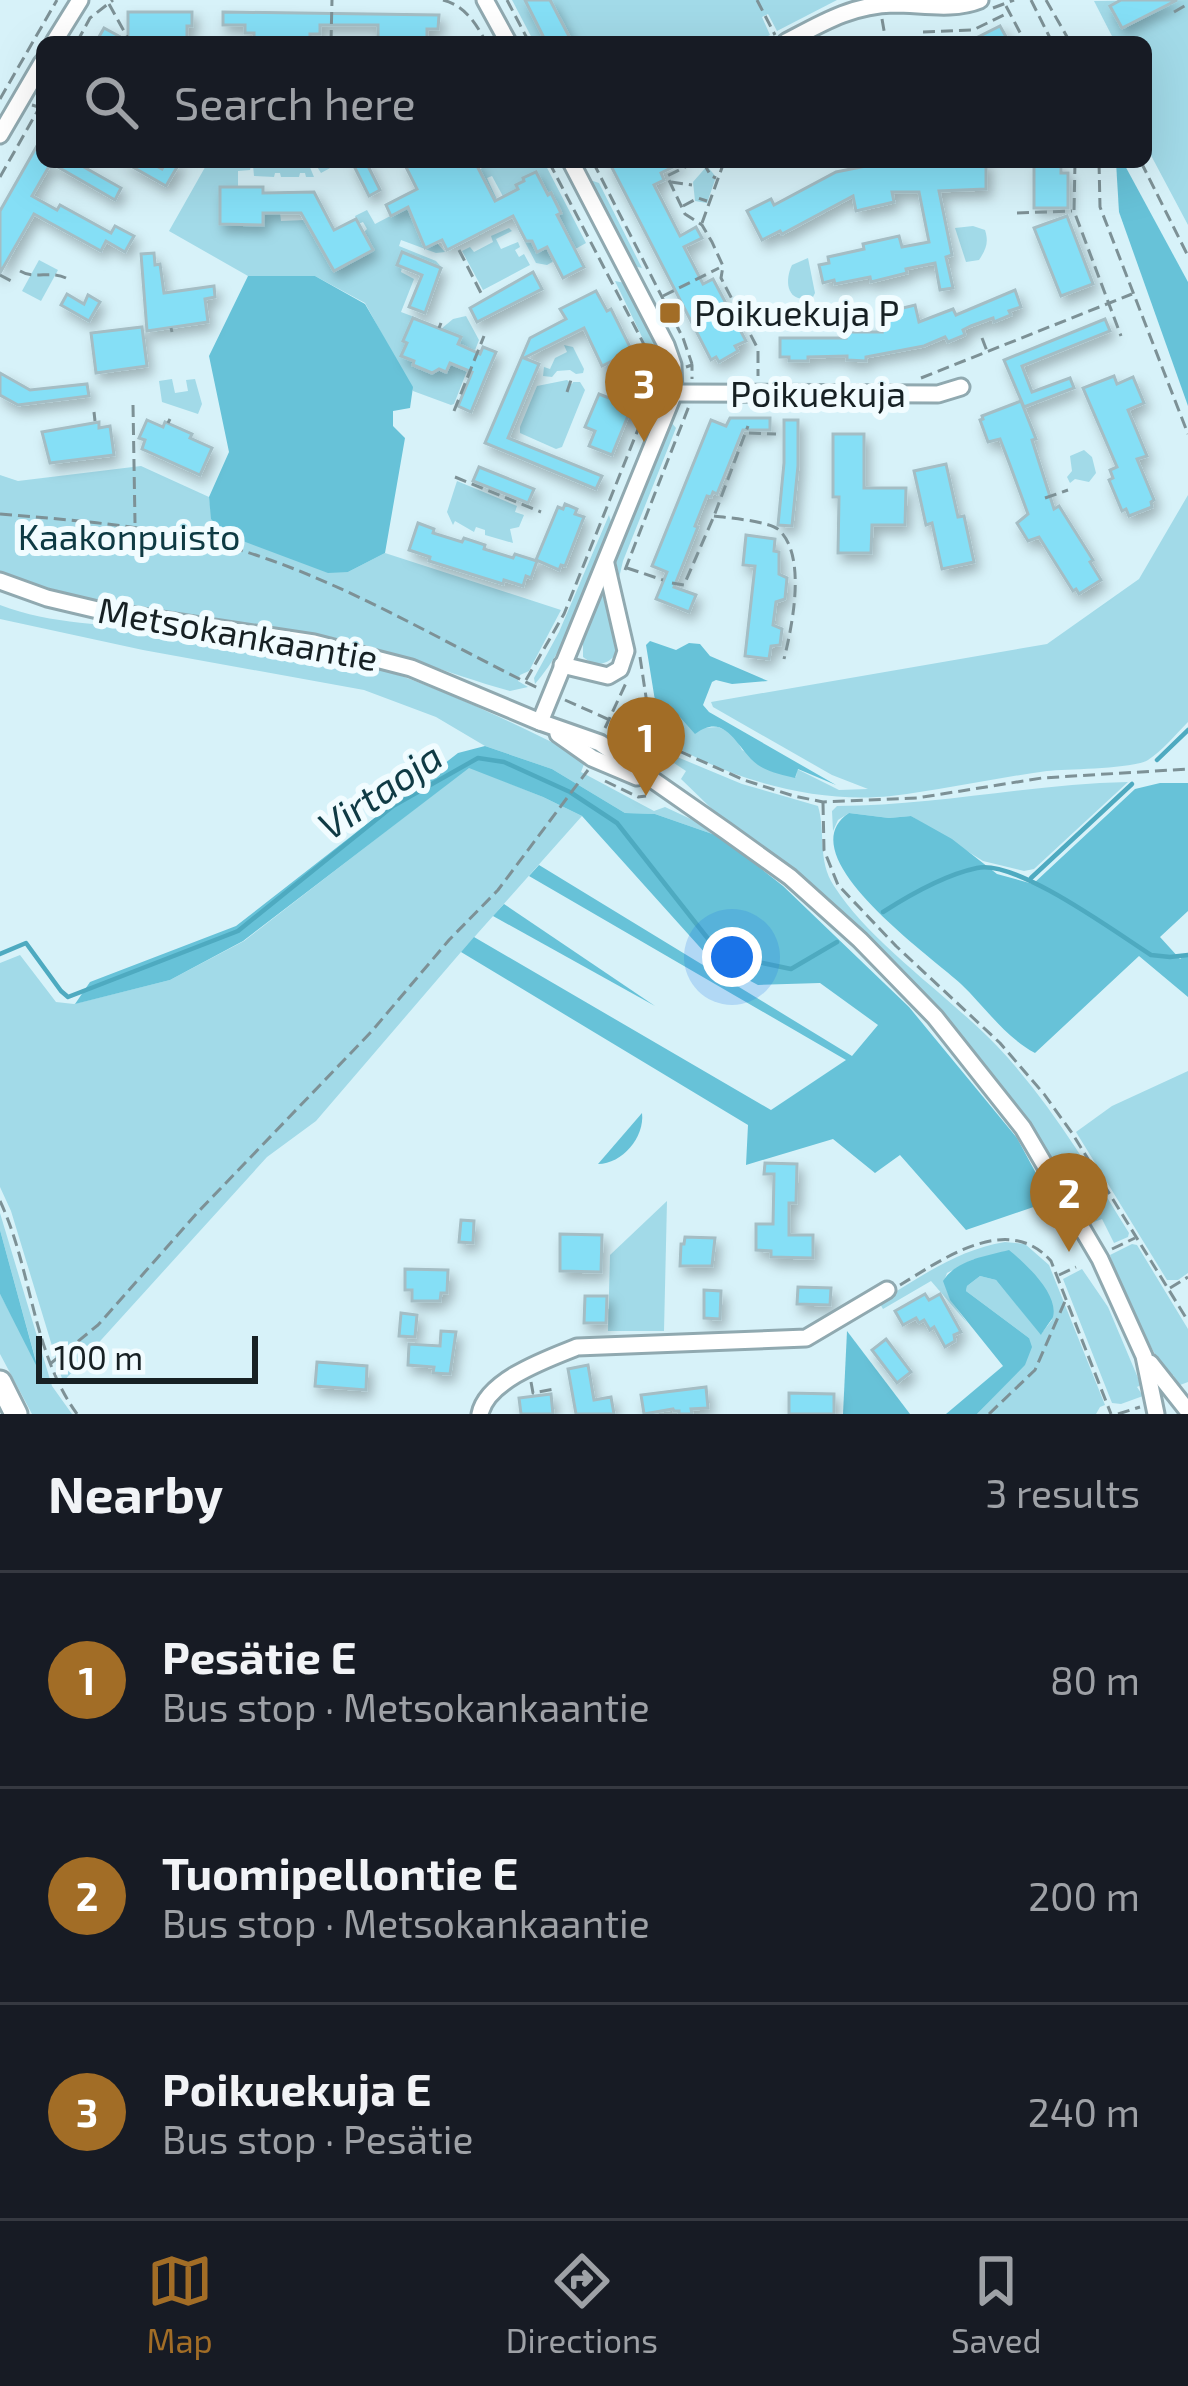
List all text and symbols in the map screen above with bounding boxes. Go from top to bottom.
search box [36,36,1152,168]
icon: search [78,69,144,135]
text: Search here [174,75,416,129]
place label: Poikuekuja P [694,290,899,333]
marker: Poikuekuja P [657,300,683,326]
pin: 3 [605,343,683,442]
street label: Poikuekuja [730,371,906,414]
park label: Kaakonpuisto [18,514,240,557]
street label: Metsokankaantie [95,587,381,678]
pin: 1 [607,697,685,796]
water label: Virtaoja [308,731,450,848]
your location [702,927,762,987]
pin: 2 [1030,1153,1108,1252]
scale bar [36,1330,258,1383]
text: 100 m [54,1337,143,1377]
text: Nearby [48,1462,223,1523]
text: 3 results [986,1469,1140,1516]
text: Pesätie E [162,1629,357,1683]
text: 1 [79,1656,95,1703]
text: 80 m [1050,1656,1140,1703]
text: Bus stop · Metsokankaantie [162,1683,650,1730]
text: Tuomipellontie E [162,1845,518,1899]
text: 2 [76,1872,98,1919]
text: 200 m [1028,1872,1140,1919]
text: Bus stop · Metsokankaantie [162,1899,650,1946]
text: Poikuekuja E [162,2061,432,2115]
text: 3 [76,2088,98,2135]
text: 240 m [1028,2088,1140,2135]
text: Bus stop · Pesätie [162,2115,473,2162]
tab: Map [147,2248,213,2360]
tab: Directions [506,2248,658,2360]
tab: Saved [951,2248,1041,2360]

